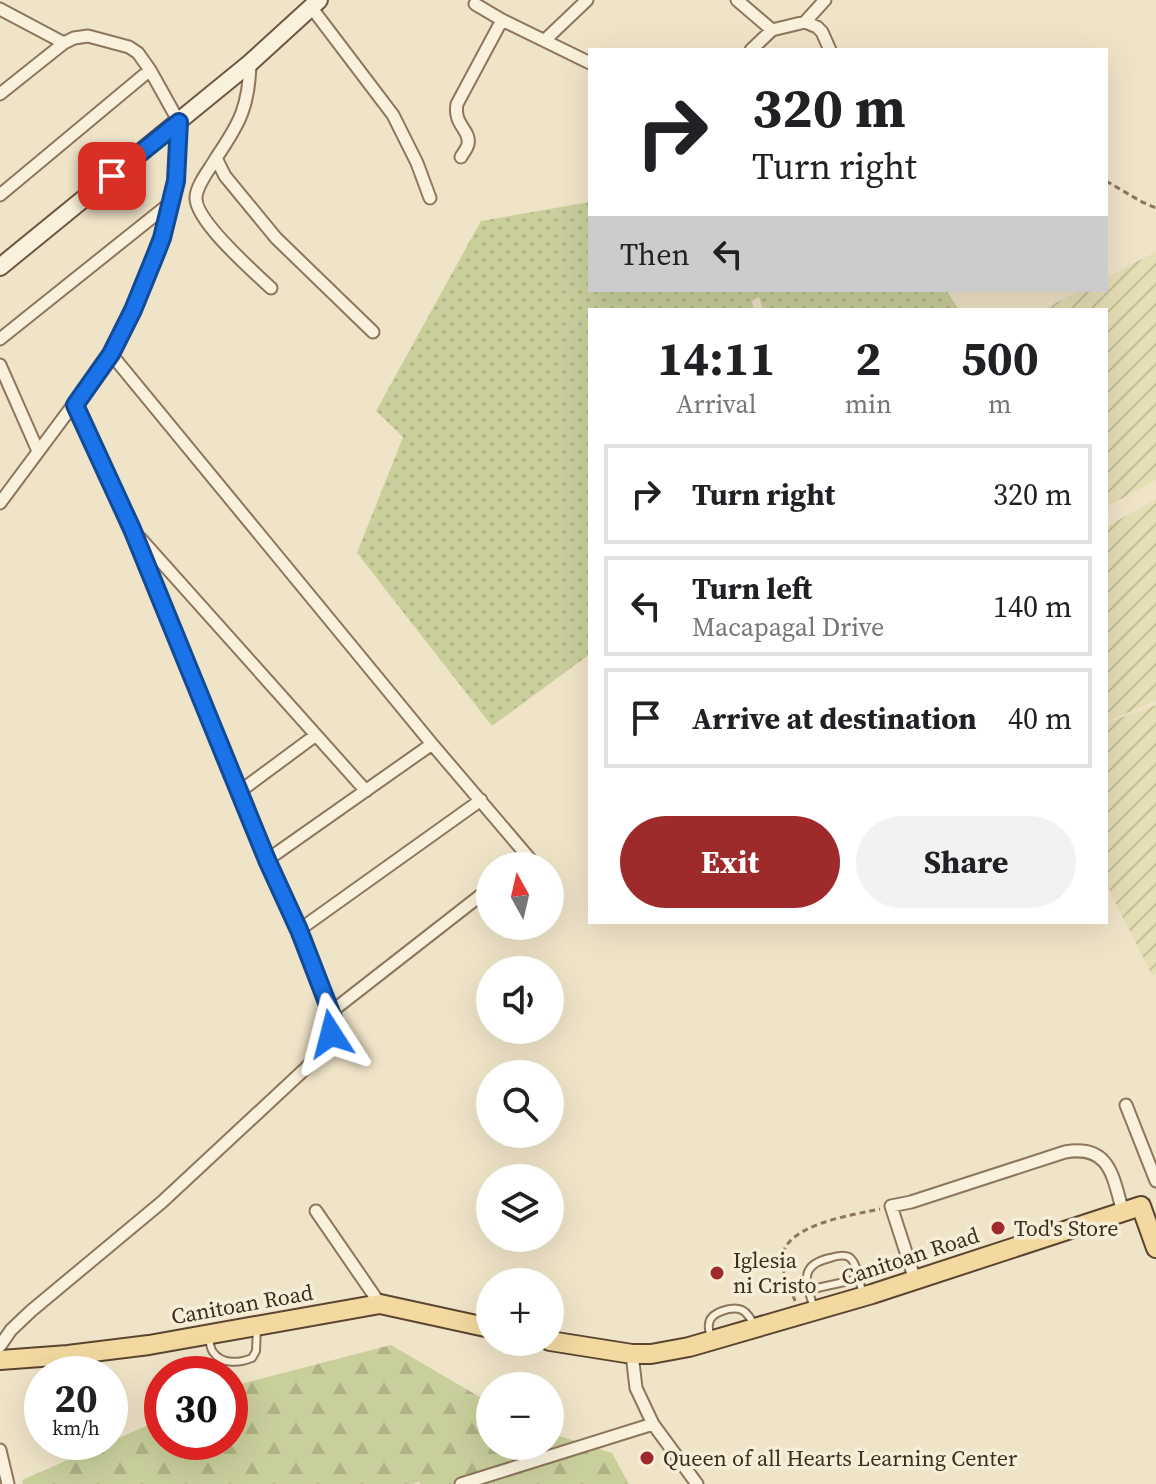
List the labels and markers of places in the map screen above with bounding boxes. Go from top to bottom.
pin [78,142,146,210]
place label: Tod's Store [1014,1213,1118,1243]
marker: Tod's Store [989,1219,1007,1237]
place label: Iglesia ni Cristo [733,1245,817,1300]
marker: Iglesia ni Cristo [708,1264,726,1282]
place label: Queen of all Hearts Learning Center [663,1443,1018,1473]
marker: Queen of all Hearts Learning Center [638,1449,656,1467]

